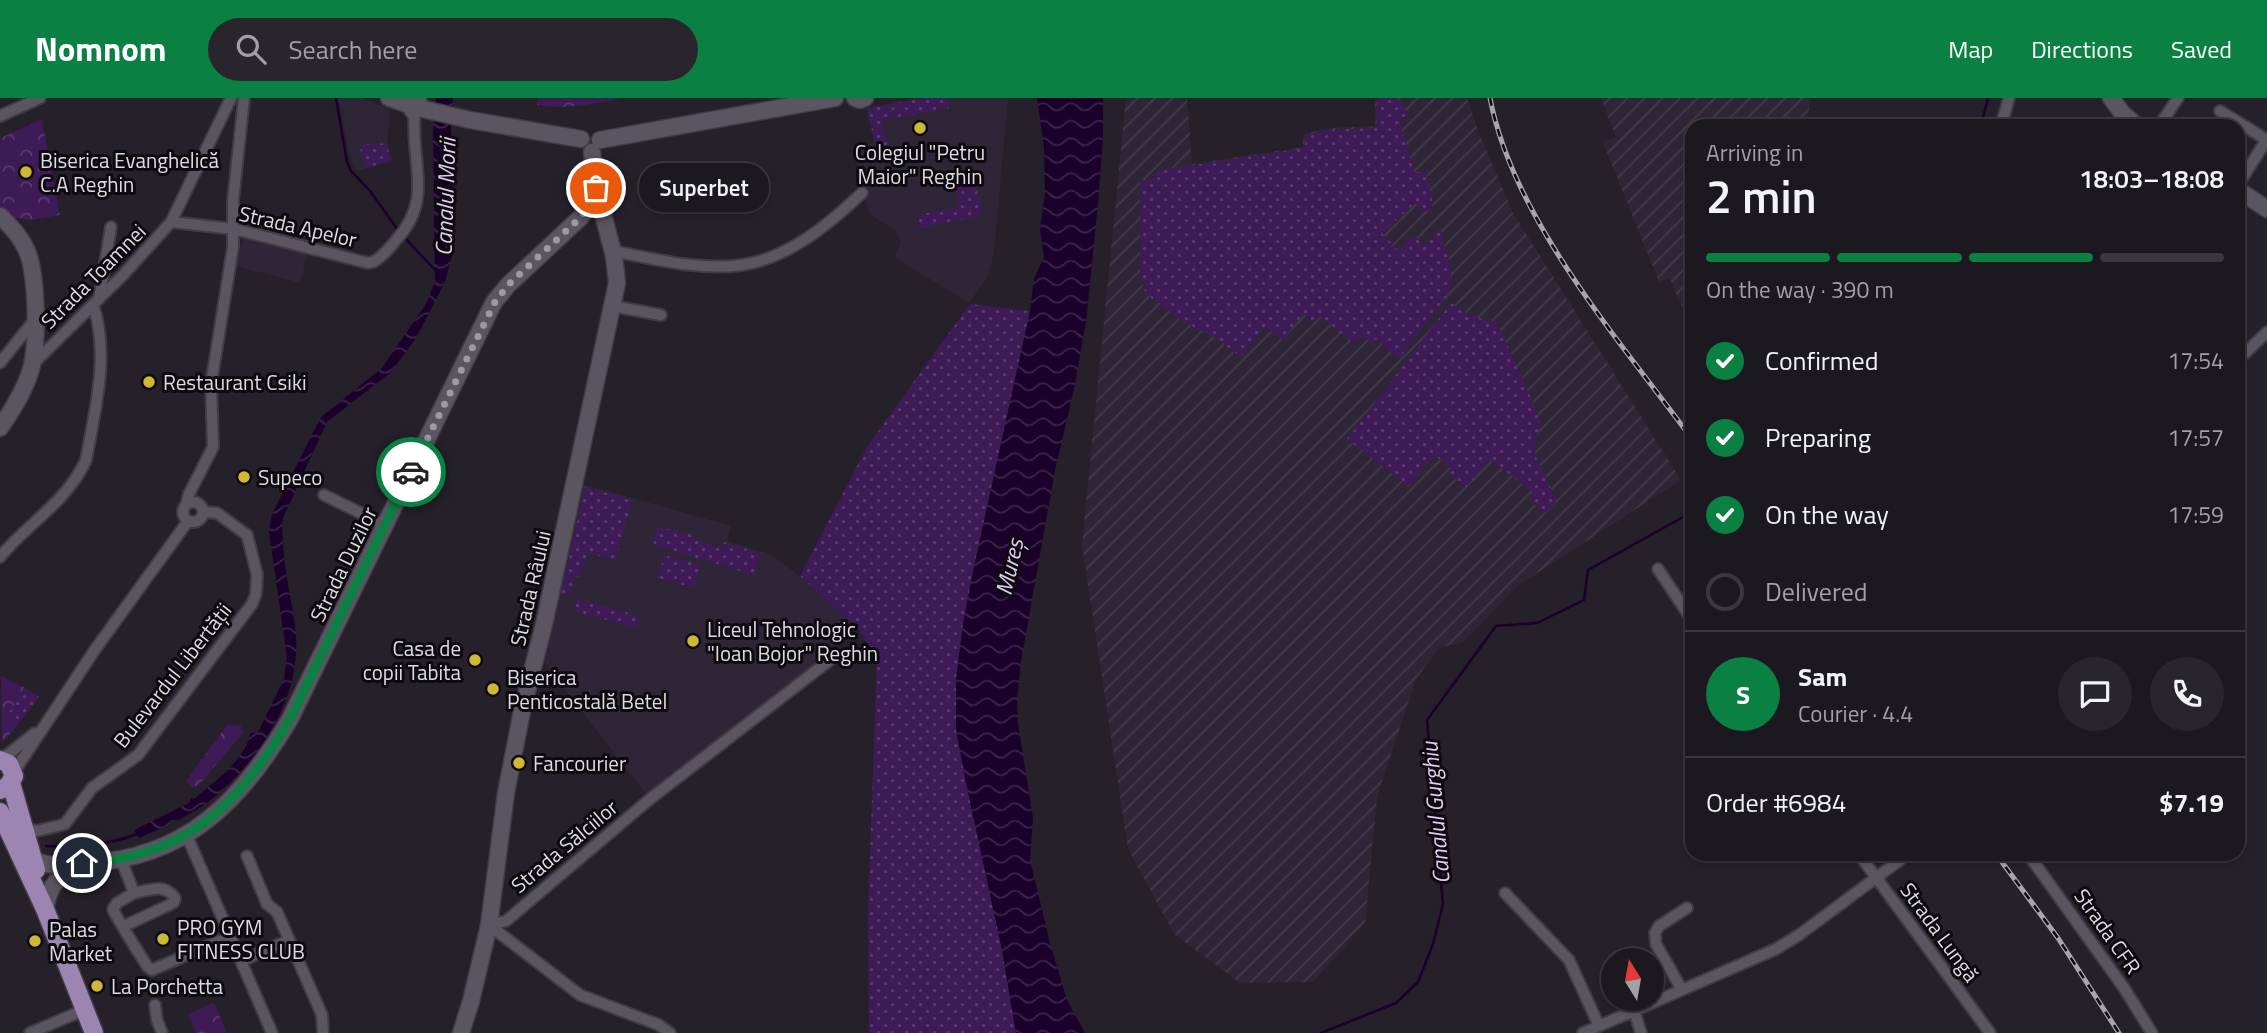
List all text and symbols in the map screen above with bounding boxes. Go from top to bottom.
search box [208,18,698,81]
text: Nomnom [35,24,166,74]
icon: search [232,30,270,68]
text: Search here [288,30,417,69]
text: Map [1948,31,1993,67]
text: Directions [2031,31,2133,67]
text: Saved [2171,31,2232,67]
marker: Colegiul "Petru Maior" Reghin [912,120,928,136]
water label: Canalul Morii [425,135,465,257]
text: Arriving in [1706,135,1803,170]
place label: Colegiul "Petru Maior" Reghin [855,136,985,192]
place label: Biserica Evanghelică C.A Reghin [40,144,219,200]
pin [566,158,626,218]
text: 18:03–18:08 [2079,159,2224,198]
text: 2 min [1706,161,1817,231]
marker: Biserica Evanghelică C.A Reghin [18,164,34,180]
callout: Superbet [638,164,768,212]
icon: bag [577,169,615,207]
text: Superbet [659,170,749,205]
street label: Strada Apelor [236,197,360,255]
street label: Strada Toamnei [33,216,153,336]
text: On the way · 390 m [1706,272,1894,307]
text: Confirmed [1765,341,1879,380]
icon: check [1706,342,1744,380]
text: 17:54 [2167,343,2224,378]
place label: Restaurant Csiki [163,366,307,398]
marker: Restaurant Csiki [141,374,157,390]
text: Preparing [1765,418,1871,457]
icon: check [1706,419,1744,457]
text: 17:57 [2167,420,2224,455]
courier [376,437,446,507]
icon: car [392,453,430,491]
place label: Supeco [258,461,322,493]
marker: Supeco [236,469,252,485]
text: On the way [1765,495,1889,534]
icon: check [1706,496,1744,534]
text: 17:59 [2167,497,2224,532]
street label: Strada Duzilor [301,501,385,627]
street label: Strada Râului [501,527,559,649]
water label: Mureș [986,533,1033,599]
text: Delivered [1765,572,1868,611]
street label: Bulevardul Libertății [105,596,239,754]
place label: Liceul Tehnologic "Ioan Bojor" Reghin [707,613,878,669]
place label: Casa de copii Tabita [363,632,461,688]
marker: Liceul Tehnologic "Ioan Bojor" Reghin [685,633,701,649]
marker: Casa de copii Tabita [467,652,483,668]
text: Sam [1798,657,1847,696]
button: chat [2058,657,2132,731]
button: phone [2150,657,2224,731]
place label: Biserica Penticostală Betel [507,661,667,717]
text: S [1736,675,1750,714]
marker: Biserica Penticostală Betel [485,681,501,697]
text: Courier · 4.4 [1798,696,1913,731]
water label: Canalul Gurghiu [1411,739,1459,885]
place label: Fancourier [533,747,626,779]
marker: Fancourier [511,755,527,771]
text: Order #6984 [1706,783,1846,822]
text: $7.19 [2159,783,2224,822]
street label: Strada Sălciilor [504,792,624,900]
pin [52,833,112,893]
icon: home [63,844,101,882]
street label: Strada Lungă [1893,876,1987,989]
street label: Strada CFR [2067,882,2149,980]
place label: PRO GYM FITNESS CLUB [177,911,305,967]
place label: Palas Market [49,913,113,969]
marker: PRO GYM FITNESS CLUB [155,931,171,947]
marker: Palas Market [27,933,43,949]
north arrow [1601,948,1664,1012]
map controls [1601,948,1664,1011]
place label: La Porchetta [111,970,223,1002]
marker: La Porchetta [89,978,105,994]

